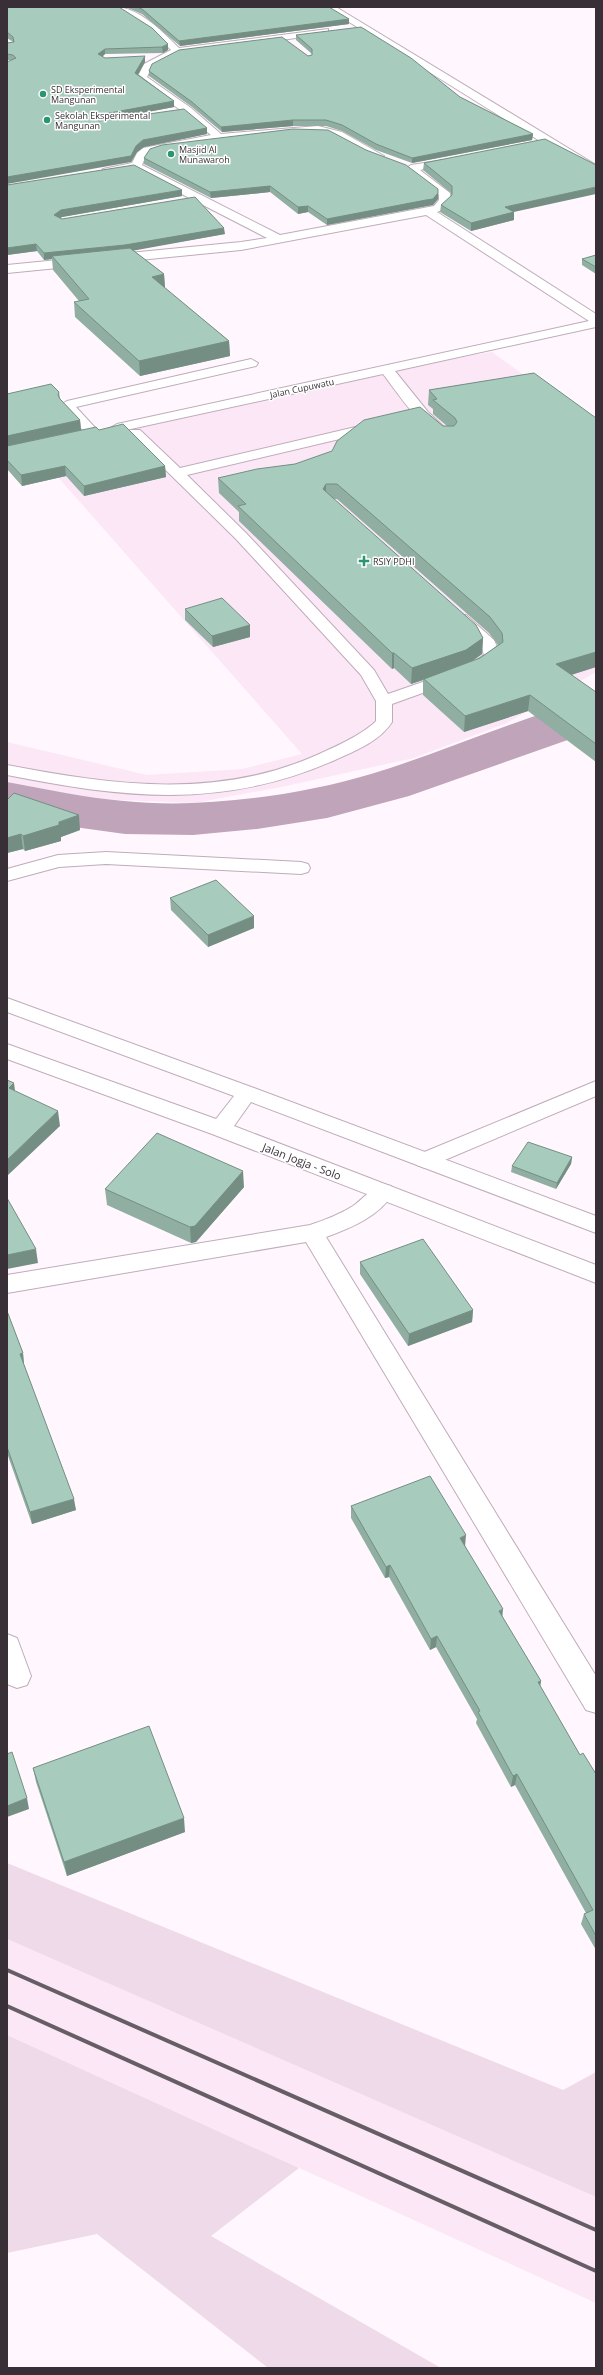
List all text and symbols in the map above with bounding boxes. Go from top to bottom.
place label: SD Eksperimental Mangunan [51,83,125,106]
marker: SD Eksperimental Mangunan [38,89,48,99]
place label: Sekolah Eksperimental Mangunan [55,109,150,132]
marker: Sekolah Eksperimental Mangunan [42,115,52,125]
place label: Masjid Al Munawaroh [179,143,230,166]
marker: Masjid Al Munawaroh [166,149,176,159]
street label: Jalan Cupuwatu [268,375,335,401]
marker: RSIY PDHI [358,555,370,567]
place label: RSIY PDHI [373,555,414,568]
street label: Jalan Jogja - Solo [259,1139,344,1183]

